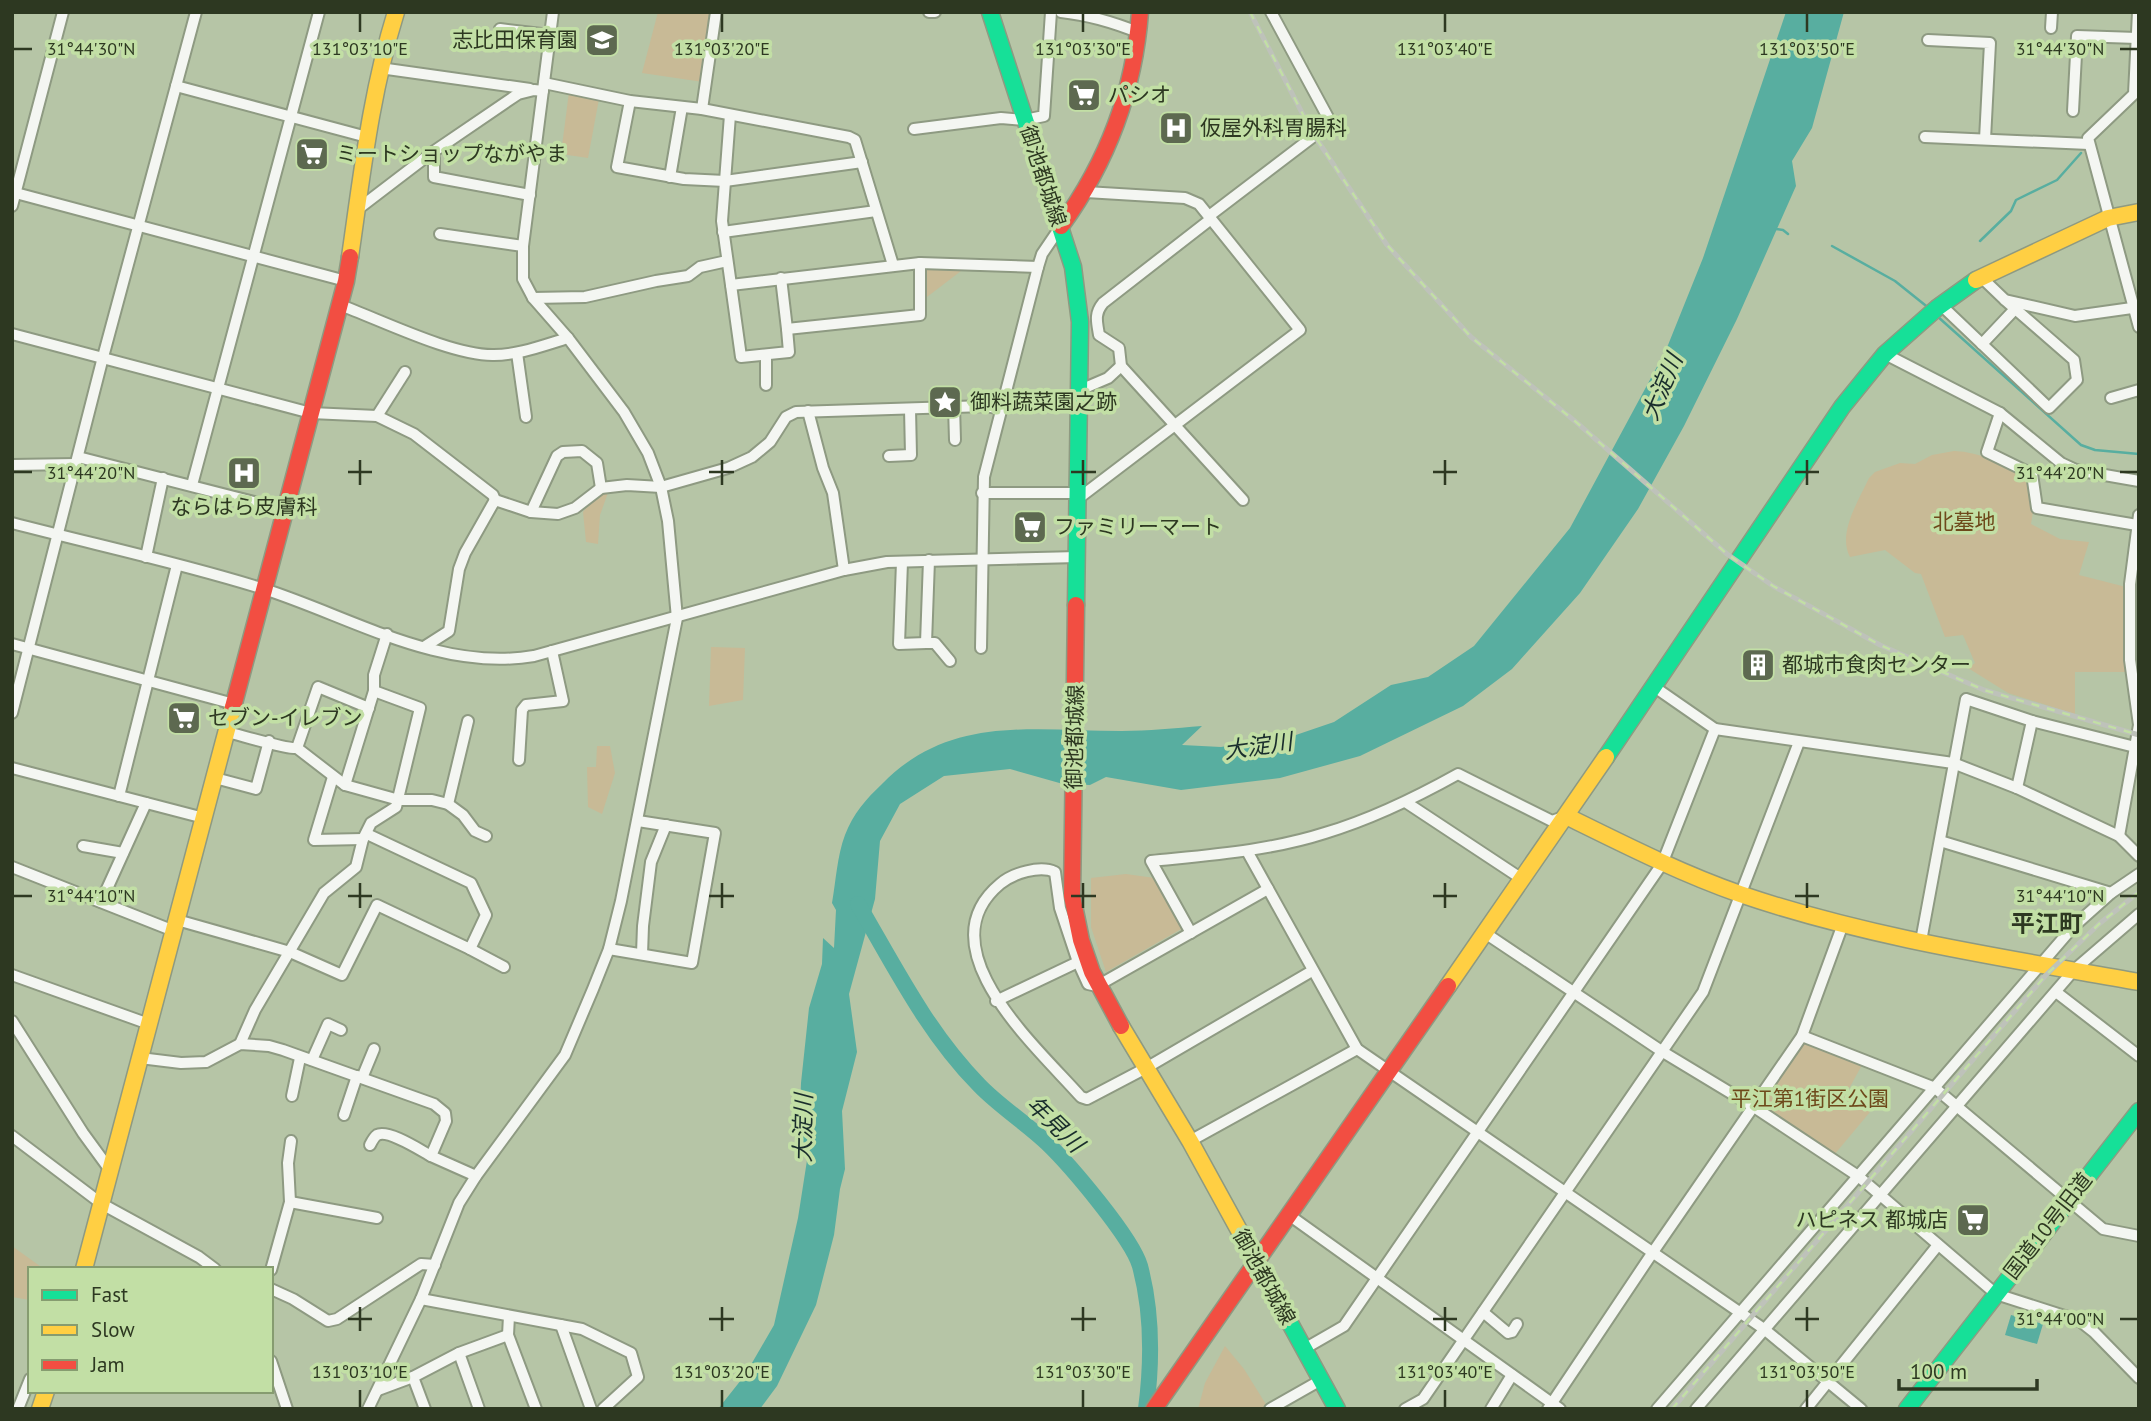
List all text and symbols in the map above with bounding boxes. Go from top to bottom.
school or university icon: 志比田保育園 [583,21,621,59]
place label: 志比田保育園 [452,26,578,53]
text: 31°44'30"N [47,37,135,60]
text: 131°03'10"E [312,37,408,60]
text: 131°03'20"E [674,37,770,60]
text: 131°03'30"E [1035,37,1131,60]
text: 131°03'40"E [1397,37,1493,60]
text: 131°03'50"E [1759,37,1855,60]
text: 31°44'30"N [2016,37,2104,60]
supermarket icon: パシオ [1065,76,1103,114]
place label: パシオ [1108,81,1171,108]
hospital icon: 仮屋外科胃腸科 [1157,109,1195,147]
place label: 仮屋外科胃腸科 [1200,114,1347,141]
street label: 御池都城線 [1014,122,1073,230]
supermarket icon: ミートショップながやま [293,135,331,173]
place label: ミートショップながやま [336,140,567,167]
water label: 大淀川 [1635,347,1690,424]
place icon: 御料蔬菜園之跡 [926,383,964,421]
place label: 御料蔬菜園之跡 [970,388,1117,415]
hospital icon: ならはら皮膚科 [225,454,263,492]
text: 31°44'20"N [47,461,135,484]
text: 31°44'20"N [2016,461,2104,484]
place label: ならはら皮膚科 [171,493,318,520]
supermarket icon: ファミリーマート [1011,508,1049,546]
park label: 北墓地 [1933,508,1996,535]
place label: ファミリーマート [1054,513,1222,540]
building icon: 都城市食肉センター [1739,646,1777,684]
place label: 都城市食肉センター [1782,651,1971,678]
street label: 御池都城線 [1060,684,1089,790]
supermarket icon: セブン-イレブン [165,699,203,737]
place label: セブン-イレブン [208,704,363,731]
water label: 大淀川 [1222,726,1297,765]
text: 31°44'10"N [47,884,135,907]
text: 31°44'10"N [2016,884,2104,907]
district label: 平江町 [2011,908,2083,939]
park label: 平江第1街区公園 [1731,1085,1889,1112]
water label: 年見川 [1020,1089,1092,1160]
water label: 大淀川 [787,1090,818,1163]
street label: 国道10号旧道 [1998,1167,2098,1284]
supermarket icon: ハピネス 都城店 [1954,1201,1992,1239]
place label: ハピネス 都城店 [1795,1206,1948,1233]
street label: 御池都城線 [1227,1224,1302,1329]
legend [28,1267,273,1393]
text: Fast [91,1281,128,1308]
text: 31°44'00"N [2016,1307,2104,1330]
text: Slow [91,1316,135,1343]
scale bar [1899,1348,2037,1392]
text: Jam [90,1351,125,1378]
text: 100 m [1910,1358,1967,1385]
text: 131°03'10"E [312,1360,408,1383]
text: 131°03'20"E [674,1360,770,1383]
text: 131°03'30"E [1035,1360,1131,1383]
text: 131°03'40"E [1397,1360,1493,1383]
text: 131°03'50"E [1759,1360,1855,1383]

